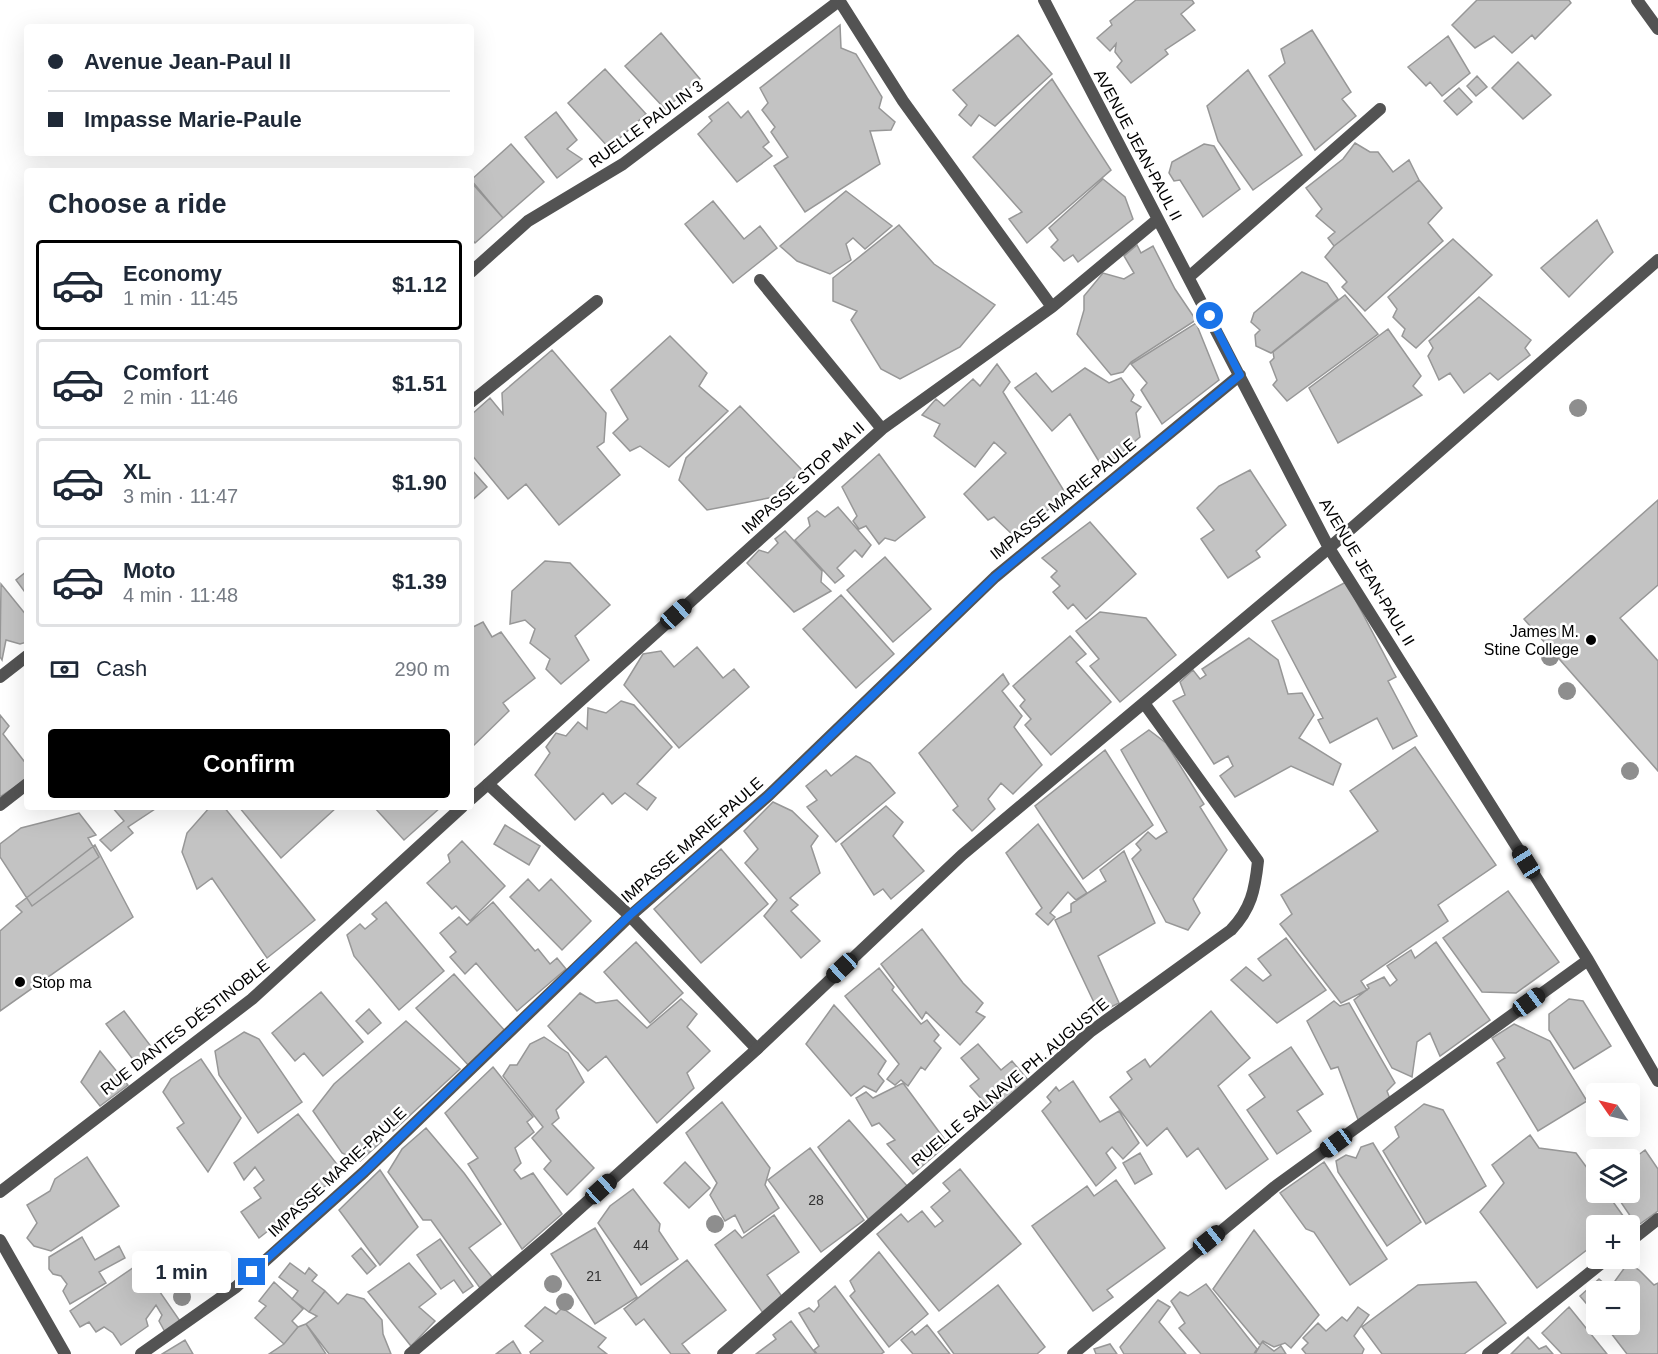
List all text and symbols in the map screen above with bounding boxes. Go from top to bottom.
text: Avenue Jean-Paul II [84,49,291,74]
street label: AVENUE JEAN-PAUL II [1091,67,1185,223]
street label: RUELLE PAULIN 3 [586,77,706,171]
text: Impasse Marie-Paule [84,107,302,132]
text: Choose a ride [48,189,227,219]
icon: car [51,258,105,312]
text: Economy [123,261,222,286]
text: $1.12 [392,272,447,297]
text: 1 min · 11:45 [123,287,238,309]
route start [1196,302,1223,329]
icon: car [51,357,105,411]
text: Comfort [123,360,209,385]
text: $1.51 [392,371,447,396]
text: 2 min · 11:46 [123,386,238,408]
street label: IMPASSE STOP MA II [738,419,868,537]
street label: IMPASSE MARIE-PAULE [987,435,1139,563]
icon: car [51,456,105,510]
text: XL [123,459,151,484]
text: $1.90 [392,470,447,495]
text: 3 min · 11:47 [123,485,238,507]
street label: AVENUE JEAN-PAUL II [1316,495,1418,649]
icon: car [51,555,105,609]
text: Moto [123,558,176,583]
text: $1.39 [392,569,447,594]
text: 4 min · 11:48 [123,584,238,606]
car [657,595,695,633]
place label: James M. Stine College [1484,623,1579,658]
marker: James M. Stine College [1584,633,1598,647]
icon: cash [48,653,81,686]
text: Cash [96,656,147,681]
text: 290 m [394,658,450,680]
button: Confirm [48,729,450,798]
street label: IMPASSE MARIE-PAULE [618,774,766,906]
car [1509,842,1543,882]
car [823,949,861,987]
street label: RUE DANTES DÉSTINOBLE [97,955,273,1098]
place label: Stop ma [32,974,92,991]
marker: Stop ma [13,975,27,989]
car [1509,984,1549,1020]
street label: RUELLE SALNAVE PH. AUGUSTE [908,995,1112,1169]
north arrow [1586,1083,1640,1137]
map controls [1586,1083,1640,1335]
street label: IMPASSE MARIE-PAULE [265,1104,409,1240]
car [1316,1125,1356,1161]
button: layers [1586,1149,1640,1203]
car [582,1170,620,1208]
house number: 28 [808,1192,824,1208]
button: + [1586,1215,1640,1269]
car [1189,1222,1229,1258]
house number: 44 [633,1237,649,1253]
callout: 1 min [132,1251,231,1293]
route end [238,1258,265,1285]
text: 1 min [155,1261,208,1283]
house number: 21 [586,1268,602,1284]
button: − [1586,1281,1640,1335]

